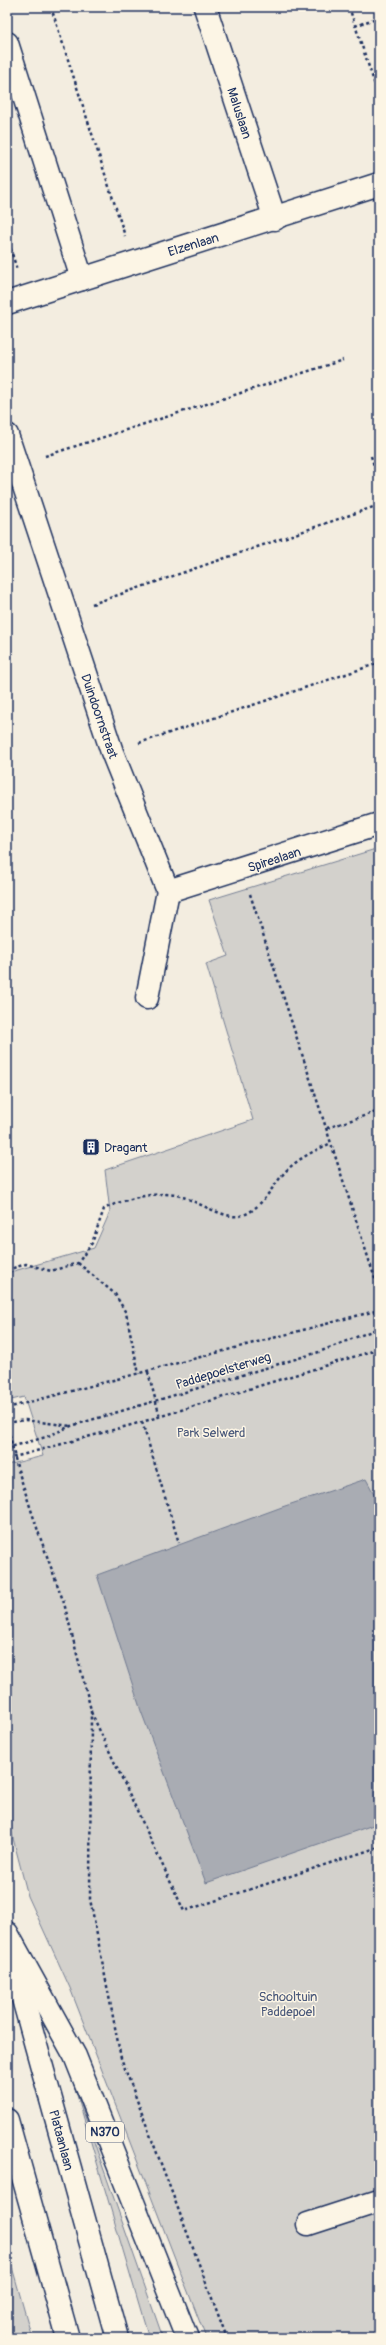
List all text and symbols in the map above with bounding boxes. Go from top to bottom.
street label: Maluslaan [223,86,255,141]
street label: Elzenlaan [166,230,221,260]
street label: Duindoornstraat [77,672,121,761]
street label: Spirealaan [246,844,303,876]
building icon: Dragant [81,1137,101,1157]
place label: Dragant [104,1140,148,1156]
street label: Paddepoelsterweg [174,1349,273,1393]
park label: Park Selwerd [177,1425,245,1441]
park label: Schooltuin Paddepoel [259,1989,317,2020]
street label: Plataanlaan [45,2108,77,2172]
road number: N370 [86,2122,124,2142]

